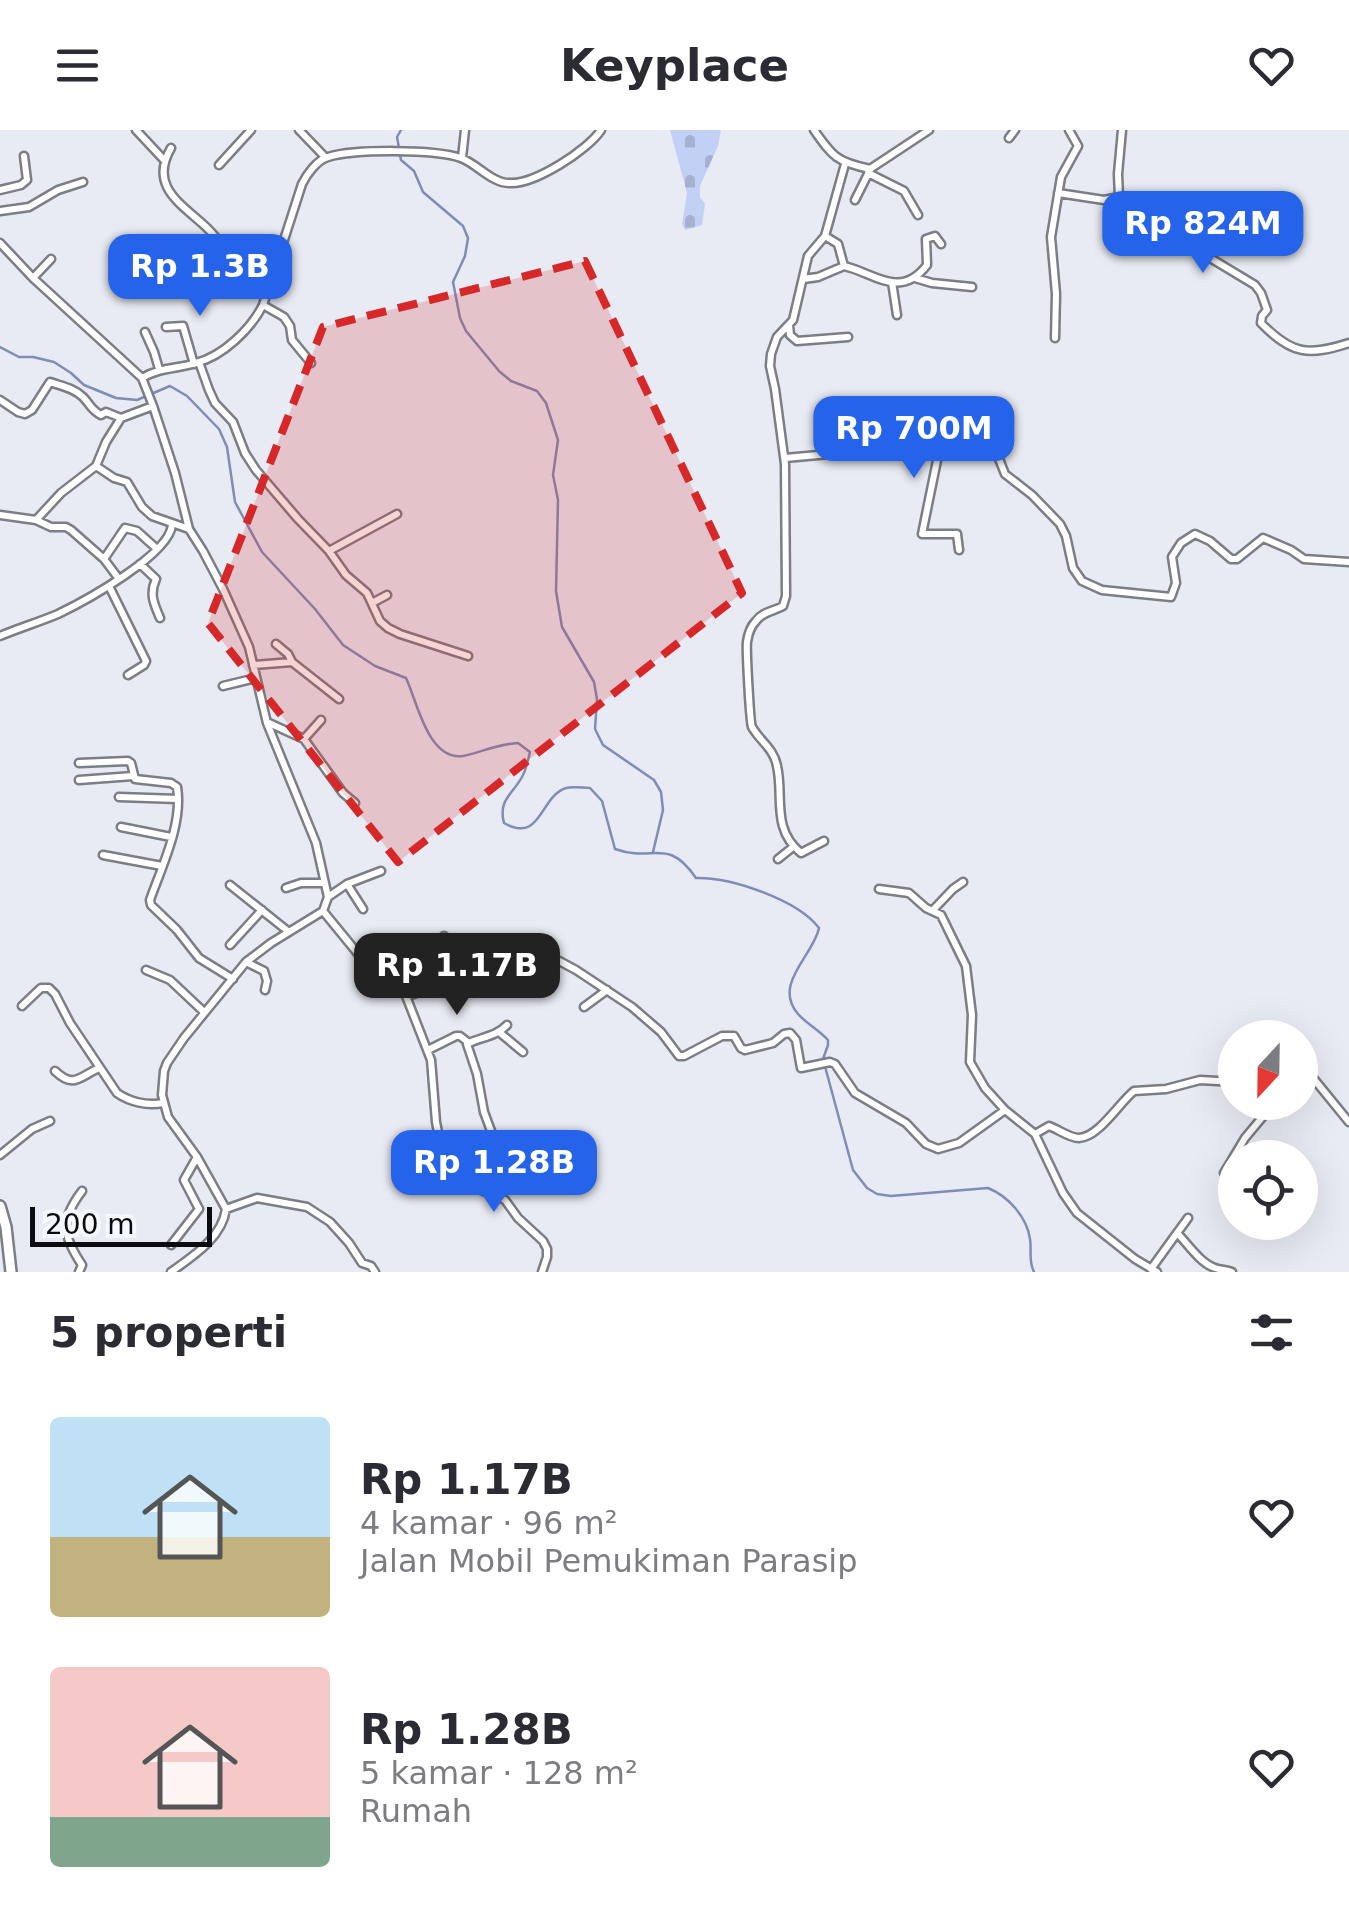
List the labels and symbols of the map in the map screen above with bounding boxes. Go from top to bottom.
pin: Rp 824M [1111,191,1295,276]
pin: Rp 1.3B [108,234,292,319]
pin: Rp 700M [822,396,1006,481]
pin: Rp 1.17B [354,933,560,1018]
north arrow [1218,1020,1318,1120]
pin: Rp 1.28B [391,1130,597,1215]
scale bar [30,1202,212,1246]

